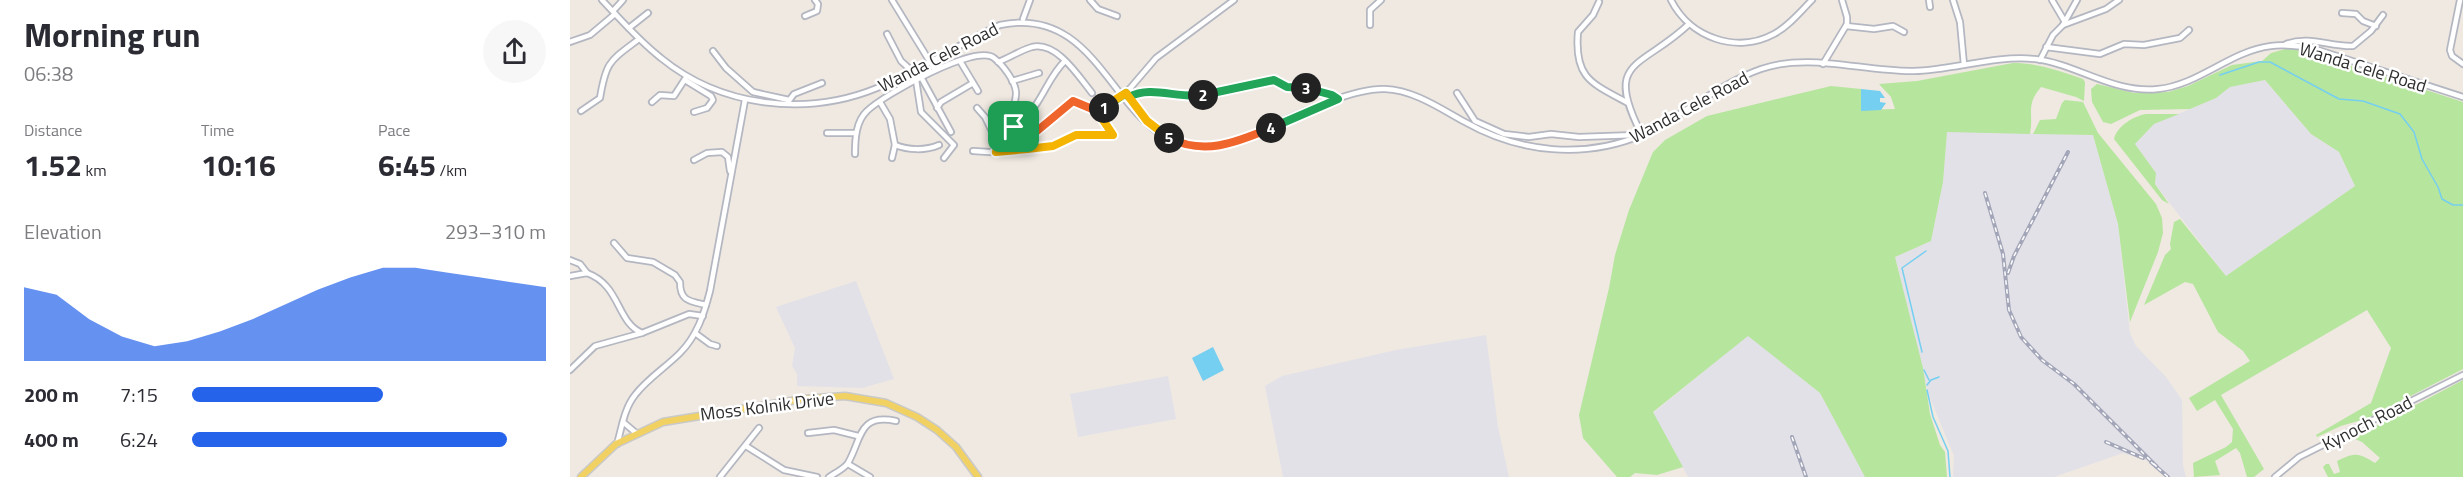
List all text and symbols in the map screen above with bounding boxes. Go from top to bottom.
text: Morning run [24,10,201,60]
street label: Wanda Cele Road [873,15,1003,99]
button: share [483,20,546,83]
street label: Wanda Cele Road [2296,35,2430,99]
text: 06:38 [24,58,73,89]
street label: Wanda Cele Road [1624,64,1754,150]
pin: 3 [1291,73,1321,103]
text: 3 [1302,76,1310,100]
pin: 2 [1188,80,1218,110]
text: 2 [1199,83,1207,107]
pin: 1 [1089,93,1119,123]
text: 1 [1100,96,1108,120]
pin [988,101,1039,152]
icon: arrive [997,110,1030,143]
pin: 4 [1256,113,1286,143]
text: 4 [1267,116,1275,140]
text: Distance [24,118,82,142]
text: Time [201,118,234,142]
text: Pace [378,118,410,142]
pin: 5 [1154,123,1184,153]
text: 5 [1165,126,1173,150]
text: 1.52 [24,142,82,188]
text: 10:16 [201,142,276,188]
text: 6:45 [378,142,436,188]
text: km [82,158,107,182]
text: /km [436,158,467,182]
text: Elevation [24,216,102,247]
text: 293–310 m [445,216,546,247]
text: 200 m [24,379,79,410]
text: 7:15 [120,379,158,410]
street label: Moss Kolnik Drive [699,384,835,428]
street label: Kynoch Road [2317,389,2417,457]
text: 400 m [24,424,79,455]
text: 6:24 [120,424,158,455]

